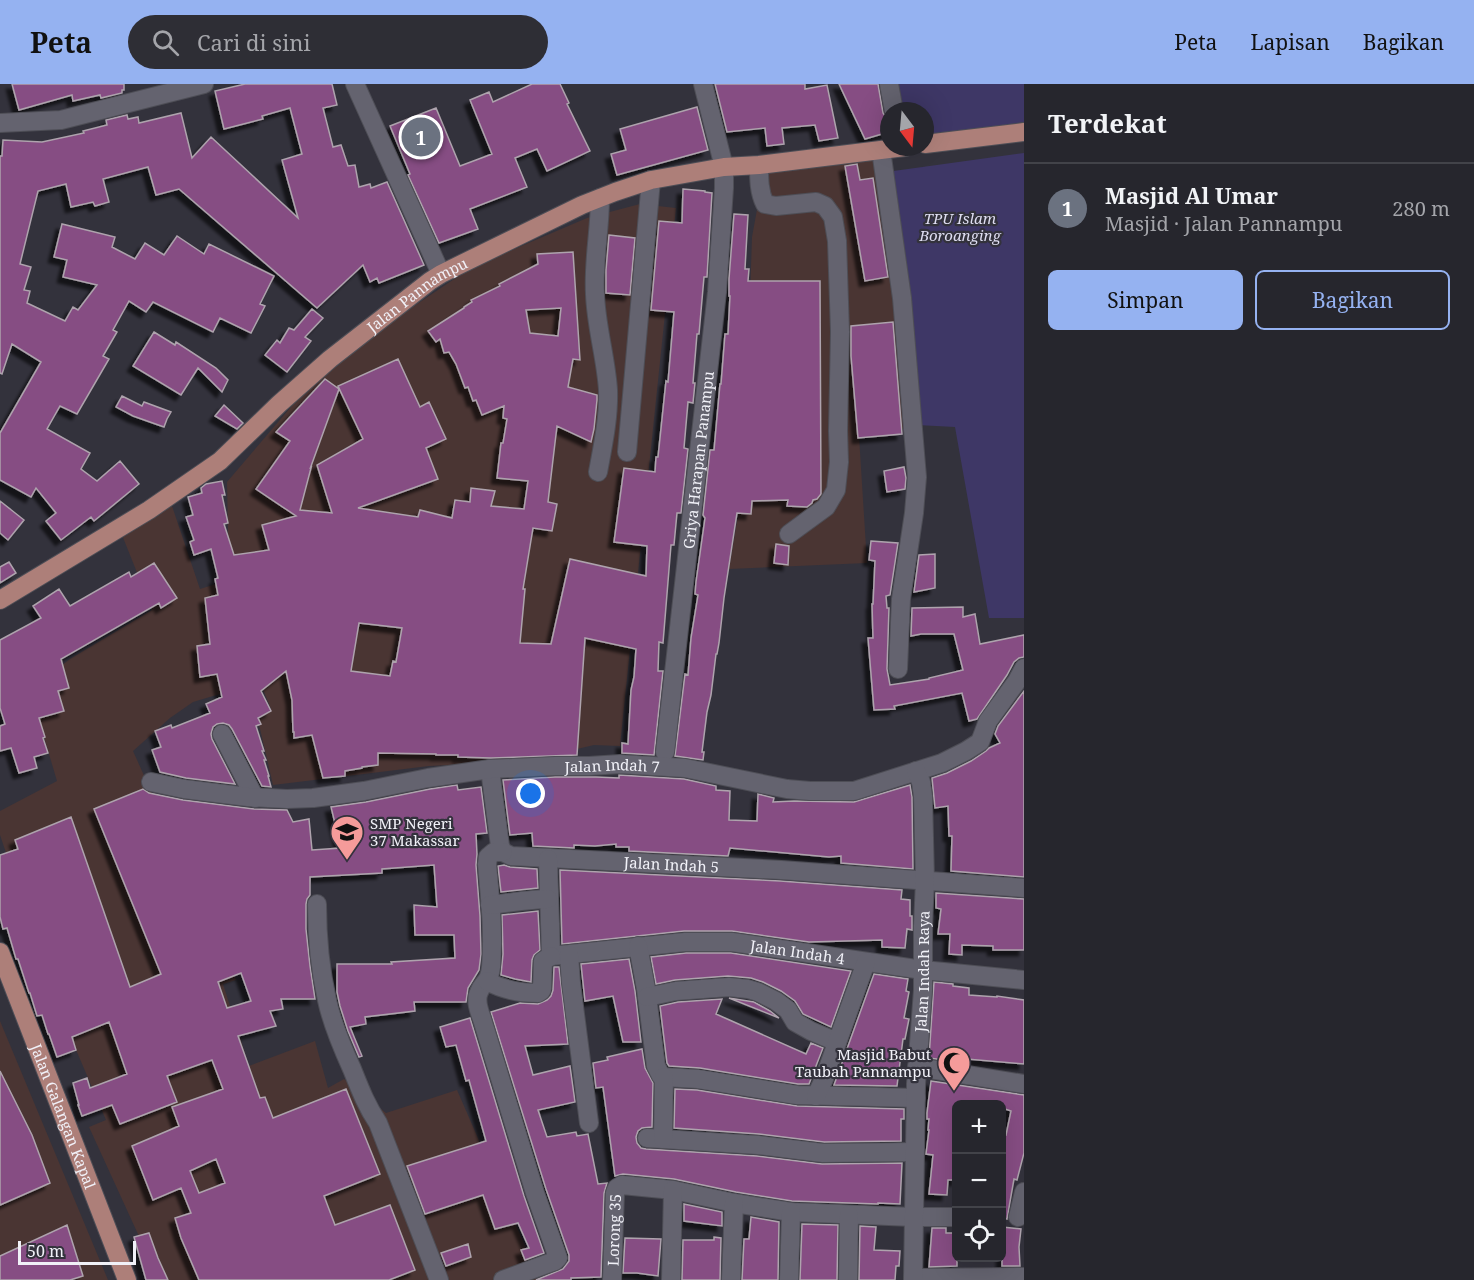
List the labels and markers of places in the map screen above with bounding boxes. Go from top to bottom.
pin: 1 [402,115,440,160]
place label: SMP Negeri 37 Makassar [370,813,459,850]
school or university icon: SMP Negeri 37 Makassar [329,814,365,861]
place label: Masjid Babut Taubah Pannampu [795,1044,931,1081]
mosque icon: Masjid Babut Taubah Pannampu [936,1045,972,1092]

